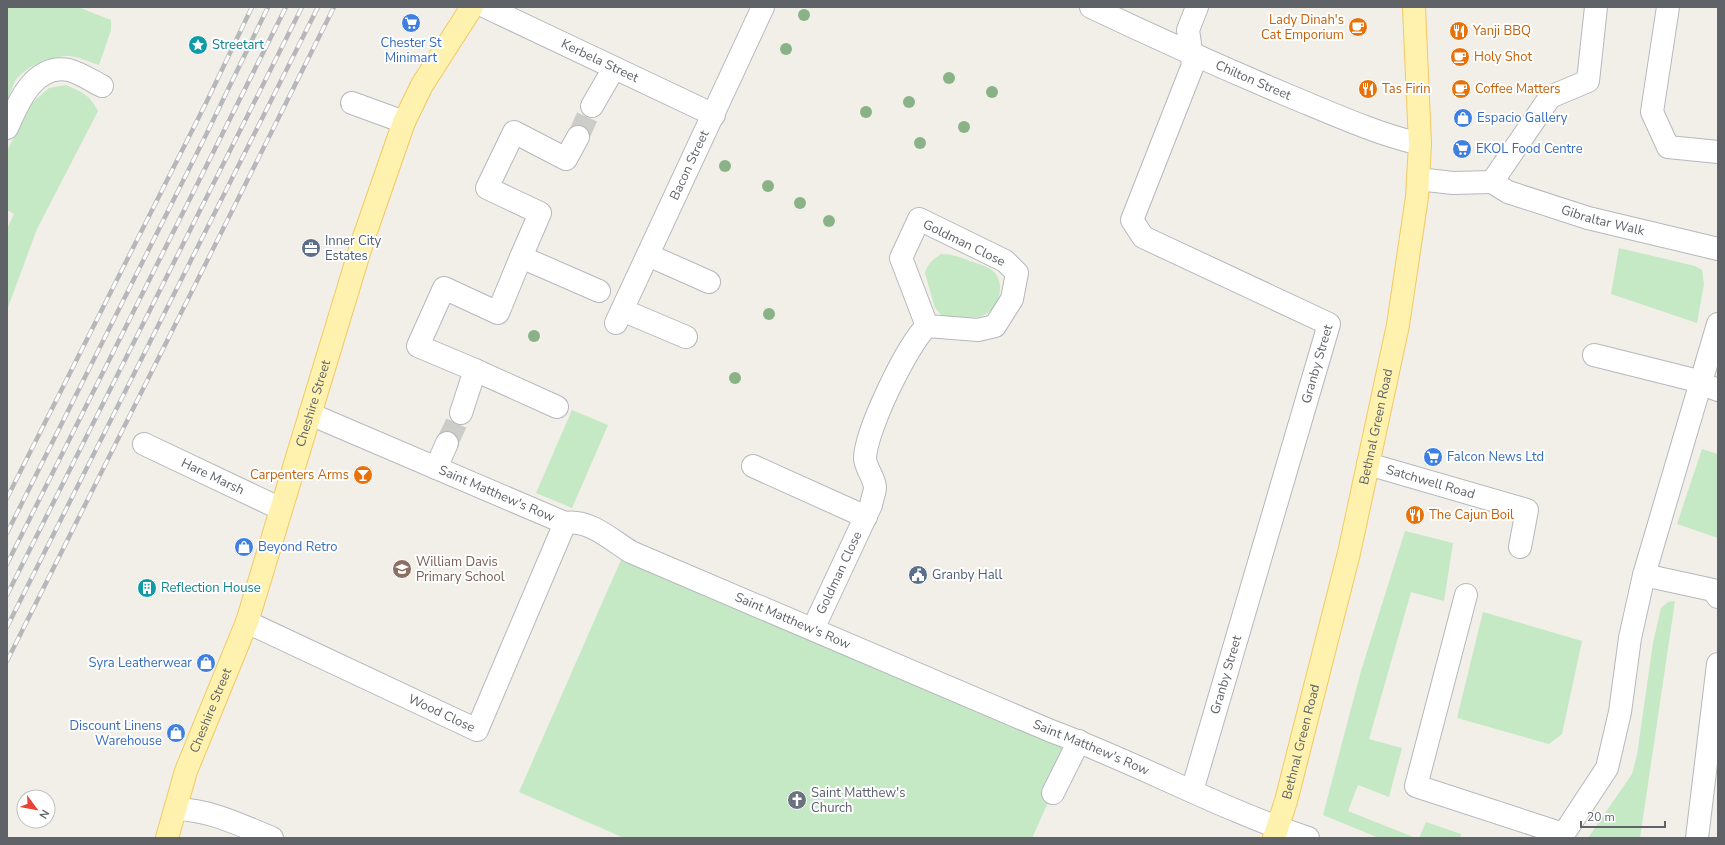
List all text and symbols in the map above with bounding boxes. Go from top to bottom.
place label: Lady Dinah's Cat Emporium [1261,11,1344,44]
supermarket icon: Chester St Minimart [400,12,422,34]
cafe icon: Lady Dinah's Cat Emporium [1347,16,1369,38]
restaurant icon: Yanji BBQ [1448,20,1470,42]
place label: Yanji BBQ [1472,22,1531,40]
place icon: Streetart [187,34,209,56]
place label: Chester St Minimart [380,34,442,67]
street label: Kerbela Street [558,35,642,87]
place label: Streetart [212,36,264,54]
cafe icon: Holy Shot [1449,46,1471,68]
place label: Holy Shot [1474,48,1532,66]
street label: Chilton Street [1212,56,1294,105]
restaurant icon: Tas Firin [1357,78,1379,100]
cafe icon: Coffee Matters [1450,78,1472,100]
place label: Tas Firin [1382,80,1431,98]
place label: Coffee Matters [1475,80,1561,98]
shop icon: Espacio Gallery [1452,107,1474,129]
place label: Espacio Gallery [1477,109,1568,127]
street label: Bacon Street [665,127,714,203]
supermarket icon: EKOL Food Centre [1451,138,1473,160]
place label: EKOL Food Centre [1476,140,1583,158]
street label: Gibraltar Walk [1559,201,1647,240]
street label: Goldman Close [920,215,1008,271]
place label: Inner City Estates [325,232,381,265]
office icon: Inner City Estates [300,237,322,259]
street label: Granby Street [1297,322,1337,406]
street label: Cheshire Street [292,357,335,449]
street label: Bethnal Green Road [1355,367,1397,486]
supermarket icon: Falcon News Ltd [1422,446,1444,468]
place label: Falcon News Ltd [1447,448,1544,466]
street label: Hare Marsh [178,454,247,499]
street label: Saint Matthew's Row [436,461,557,527]
street label: Satchwell Road [1384,461,1477,503]
bar icon: Carpenters Arms [352,464,374,486]
place label: Carpenters Arms [250,466,349,484]
restaurant icon: The Cajun Boil [1404,504,1426,526]
place label: The Cajun Boil [1429,506,1514,524]
street label: Goldman Close [812,528,866,617]
shop icon: Beyond Retro [233,536,255,558]
place label: Beyond Retro [258,538,338,556]
place label: William Davis Primary School [416,553,505,586]
school or university icon: William Davis Primary School [391,558,413,580]
public building icon: Granby Hall [907,564,929,586]
place label: Granby Hall [932,566,1002,584]
building icon: Reflection House [136,577,158,599]
place label: Reflection House [161,579,261,597]
street label: Saint Matthew's Row [732,588,854,654]
street label: Granby Street [1206,633,1246,716]
shop icon: Syra Leatherwear [195,652,217,674]
place label: Syra Leatherwear [89,654,192,672]
street label: Cheshire Street [185,665,236,756]
street label: Bethnal Green Road [1278,682,1324,801]
street label: Wood Close [405,690,478,737]
street label: Saint Matthew's Row [1030,715,1152,780]
place label: Discount Linens Warehouse [69,717,162,750]
shop icon: Discount Linens Warehouse [165,722,187,744]
place label: Saint Matthew's Church [811,784,905,817]
north arrow [16,789,56,829]
church icon: Saint Matthew's Church [786,789,808,811]
scale bar [1581,803,1665,829]
text: N [36,807,53,822]
text: 20 m [1587,809,1615,825]

